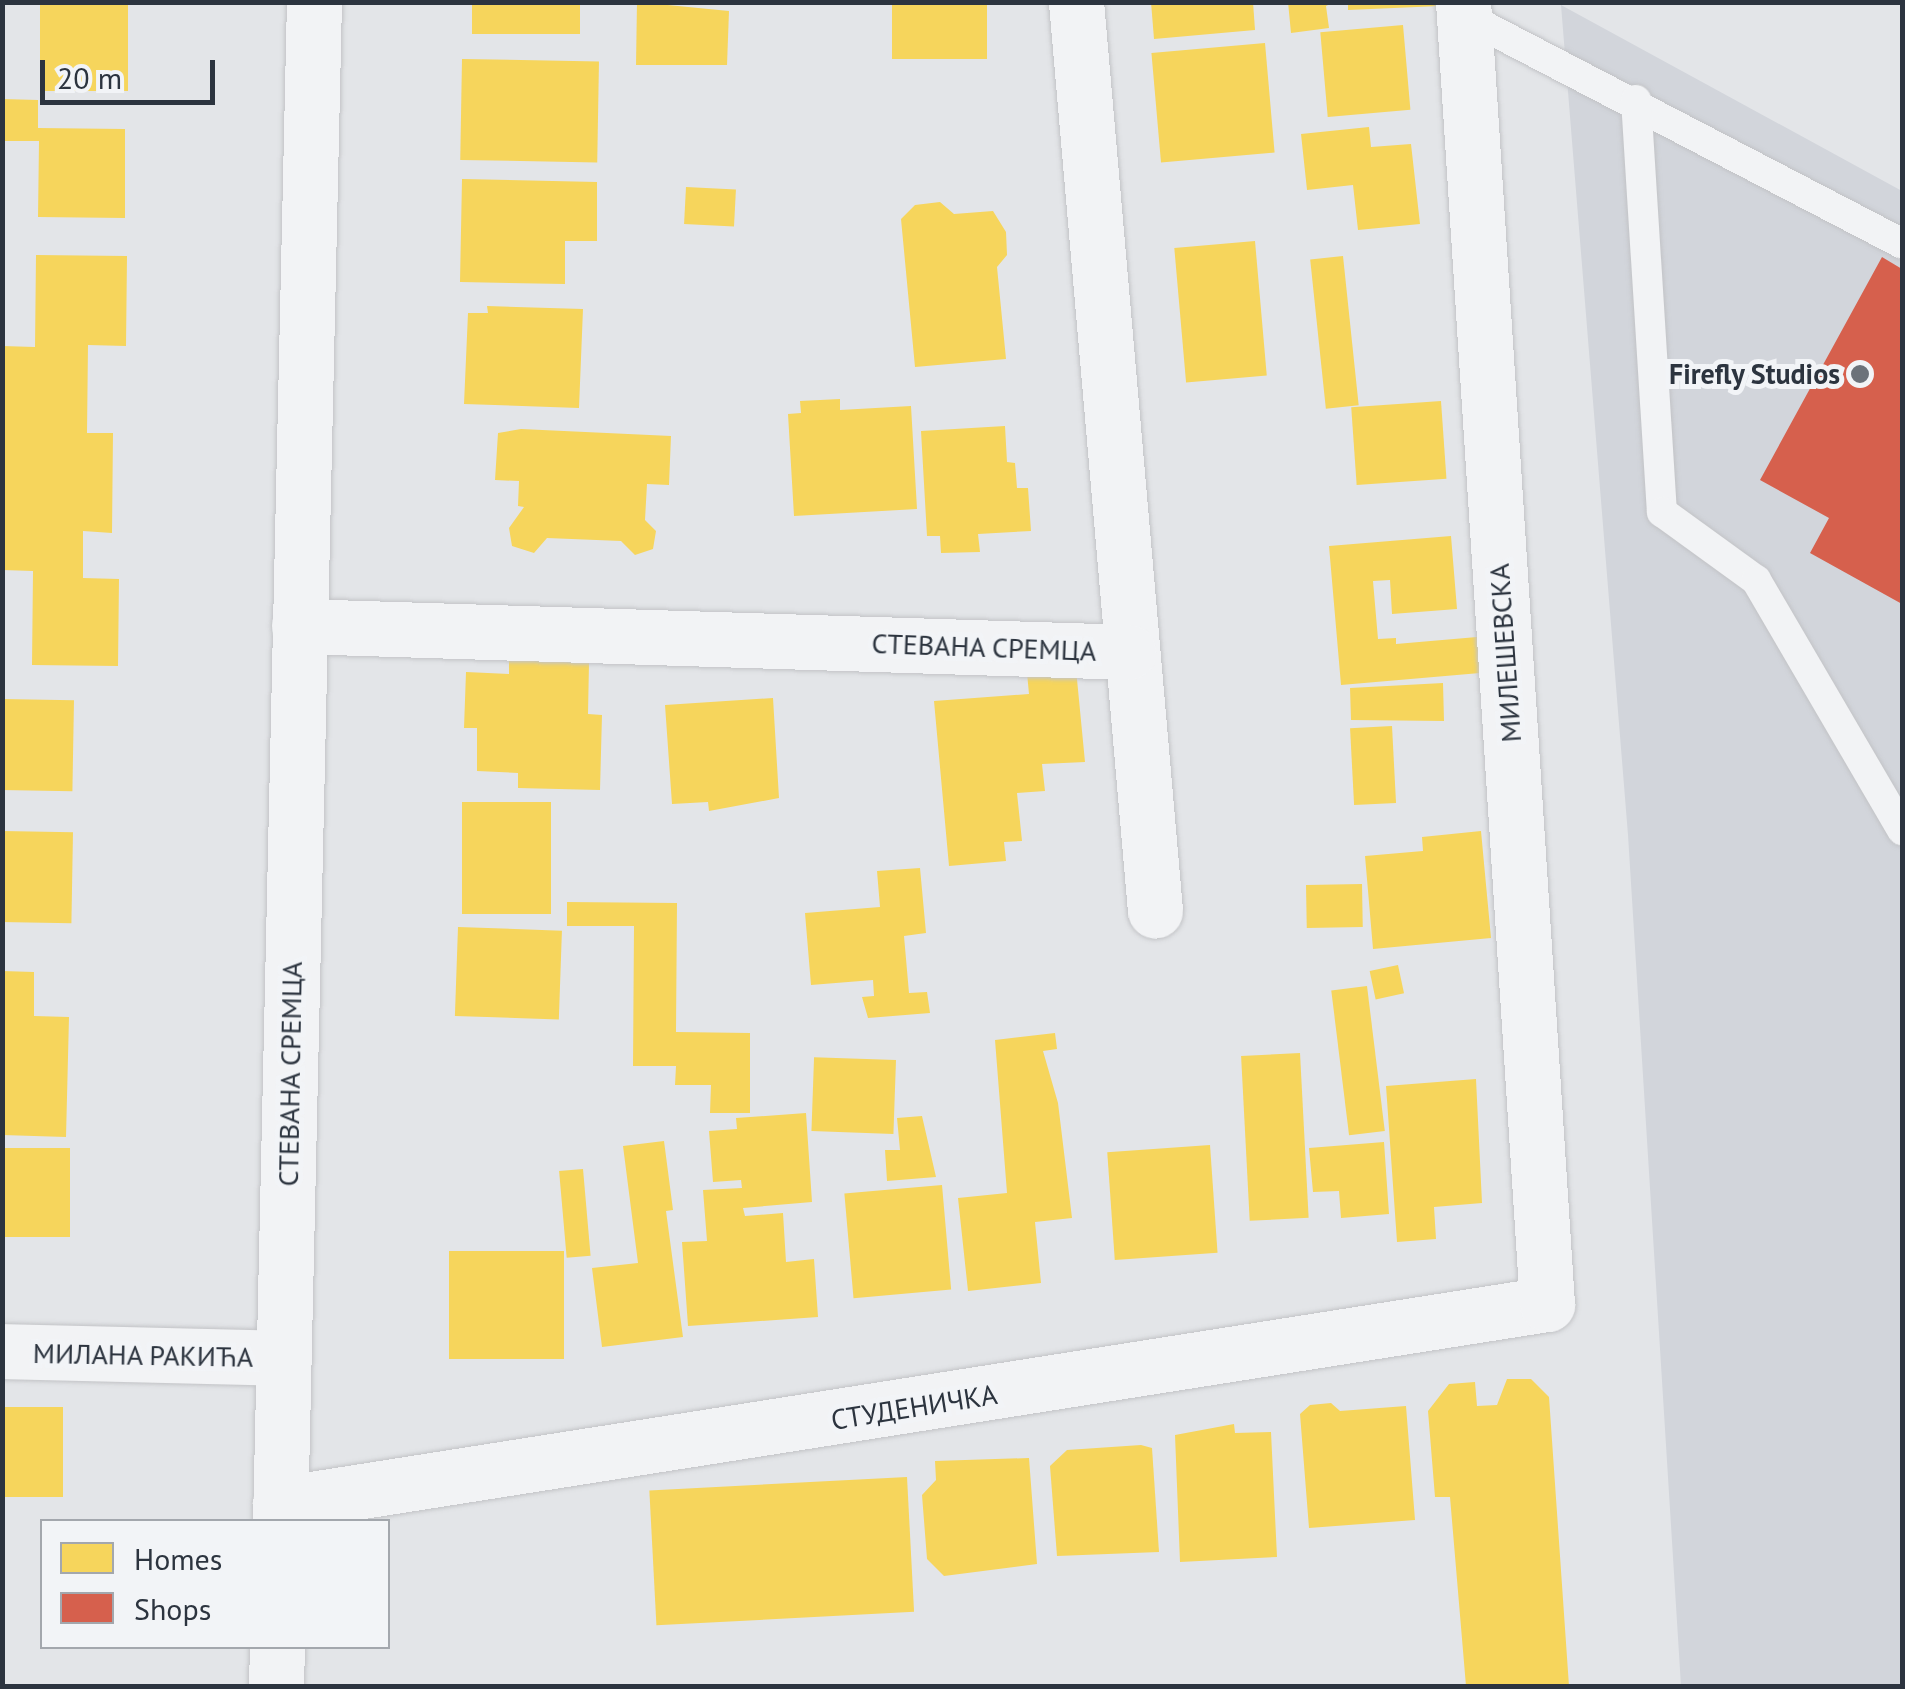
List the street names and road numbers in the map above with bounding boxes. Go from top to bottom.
street label: МИЛЕШЕВСКА [1482,563,1528,743]
street label: СТЕВАНА СРЕМЦА [870,626,1098,668]
street label: СТЕВАНА СРЕМЦА [271,961,309,1187]
street label: МИЛАНА РАКИЋА [32,1336,254,1374]
street label: СТУДЕНИЧКА [829,1377,999,1437]

